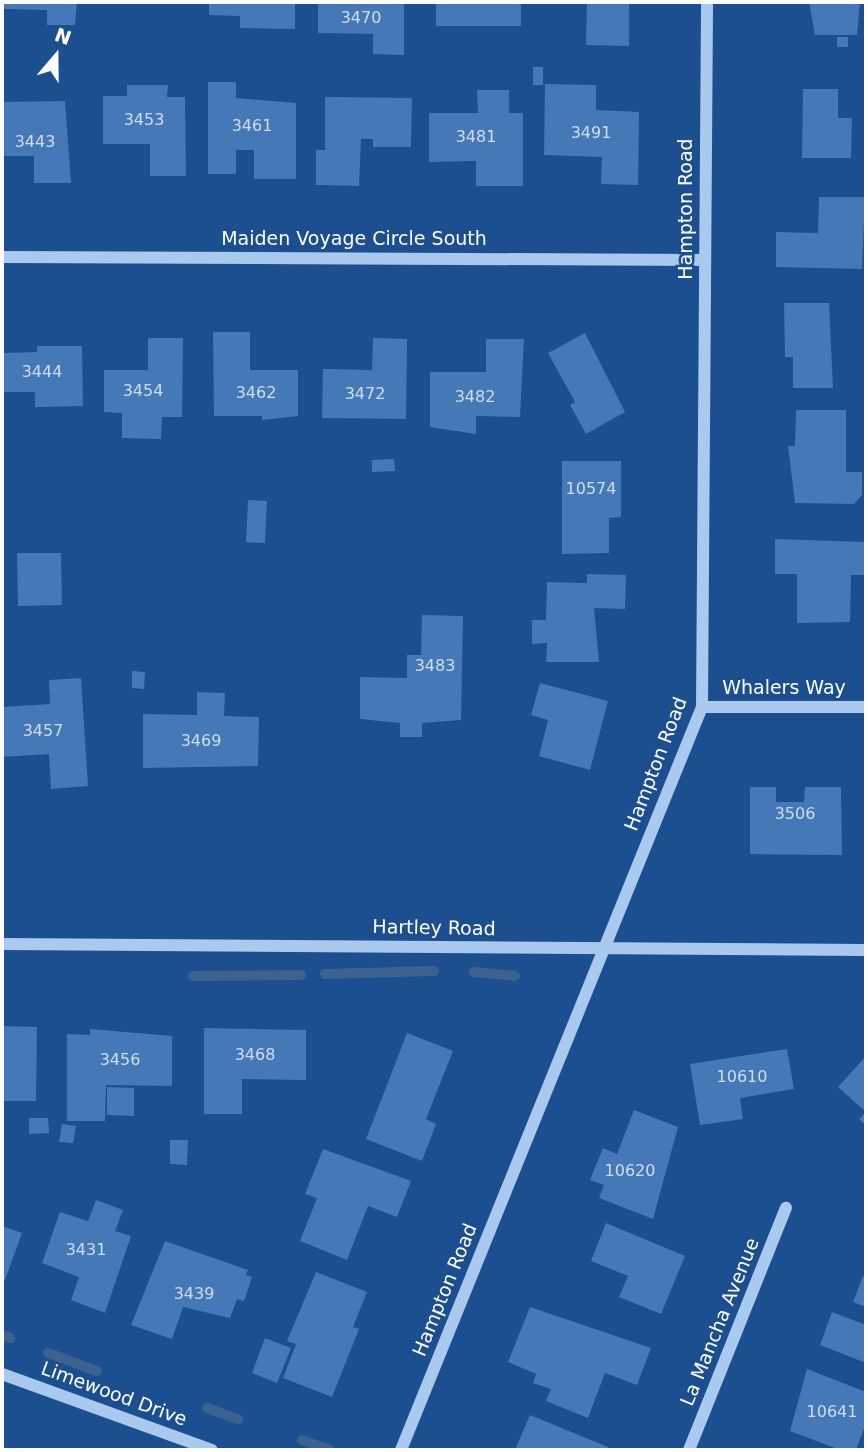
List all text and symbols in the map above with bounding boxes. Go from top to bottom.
house number: 3470 [341,8,381,28]
north arrow [21,21,91,91]
text: N [52,23,74,49]
house number: 3453 [124,110,164,130]
house number: 3461 [232,116,272,136]
house number: 3491 [571,123,611,143]
house number: 3481 [456,127,496,147]
house number: 3443 [15,132,55,152]
street label: Hampton Road [675,138,697,280]
street label: Maiden Voyage Circle South [221,228,487,250]
house number: 3444 [22,362,62,382]
house number: 3454 [123,381,163,401]
house number: 3462 [236,383,276,403]
house number: 3472 [345,384,385,404]
house number: 3482 [455,387,495,407]
house number: 10574 [566,479,616,499]
house number: 3483 [415,656,455,676]
street label: Whalers Way [722,677,846,699]
street label: Hampton Road [620,694,692,834]
house number: 3457 [23,721,63,741]
house number: 3469 [181,731,221,751]
house number: 3506 [775,804,815,824]
street label: Hartley Road [372,916,496,940]
house number: 3468 [235,1045,275,1065]
house number: 3456 [100,1050,140,1070]
house number: 10610 [717,1067,767,1087]
house number: 10620 [605,1161,655,1181]
street label: Hampton Road [408,1220,482,1360]
street label: La Mancha Avenue [676,1235,764,1409]
house number: 3431 [66,1240,106,1260]
house number: 3439 [174,1284,214,1304]
street label: Limewood Drive [38,1357,190,1431]
house number: 10641 [807,1402,857,1422]

